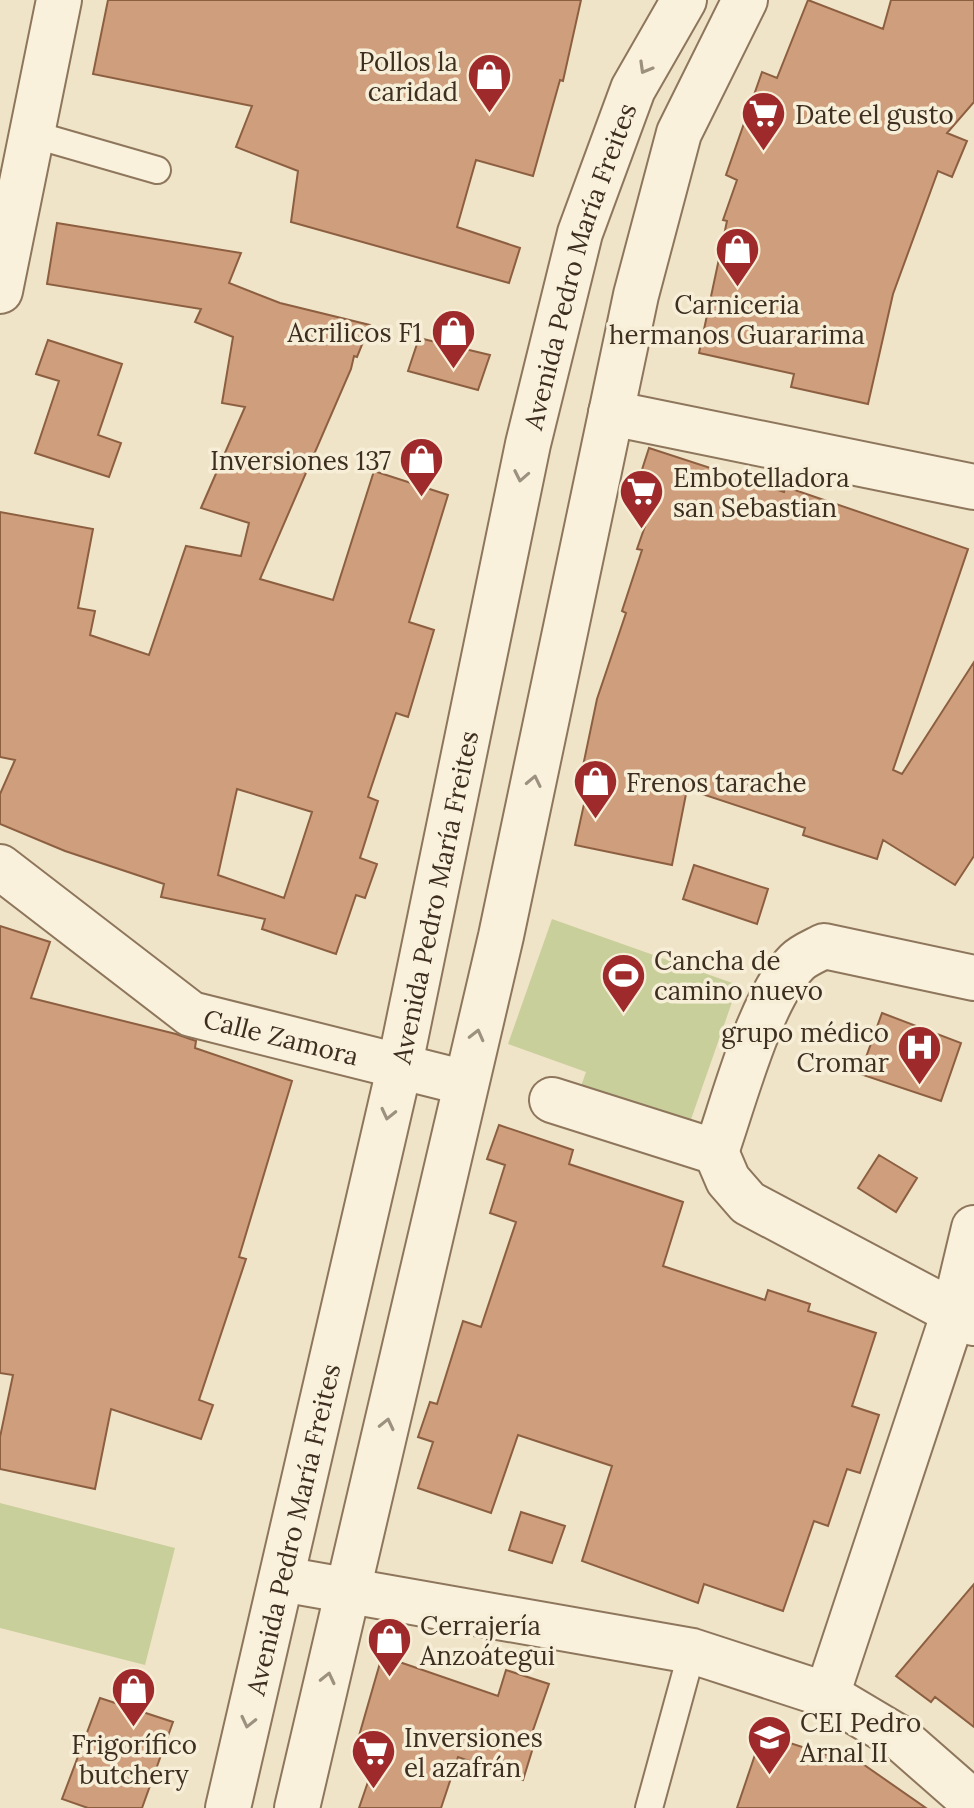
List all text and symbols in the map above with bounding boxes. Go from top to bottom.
place label: Pollos la caridad [359,45,458,108]
shop icon: Pollos la caridad [465,52,513,115]
one-way arrow [639,59,655,74]
supermarket icon: Date el gusto [740,90,788,153]
street label: Avenida Pedro María Freites [515,98,643,434]
place label: Date el gusto [795,98,954,131]
shop icon: Carniceria hermanos Guararima [713,225,761,288]
place label: Carniceria hermanos Guararima [609,288,865,351]
shop icon: Acrilicos F1 [429,308,477,371]
place label: Acrilicos F1 [286,316,422,349]
shop icon: Inversiones 137 [398,436,446,499]
place label: Inversiones 137 [210,444,391,477]
place label: Embotelladora san Sebastian [673,461,850,524]
supermarket icon: Embotelladora san Sebastian [618,468,666,531]
one-way arrow [514,469,531,483]
street label: Avenida Pedro María Freites [384,728,485,1068]
shop icon: Frenos tarache [571,758,619,821]
place label: Frenos tarache [626,766,807,799]
one-way arrow [525,775,542,788]
place label: Cancha de camino nuevo [654,944,823,1007]
sports icon: Cancha de camino nuevo [599,951,647,1014]
street label: Calle Zamora [200,1001,362,1072]
place label: grupo médico Cromar [721,1016,890,1079]
hospital icon: grupo médico Cromar [896,1023,944,1086]
one-way arrow [468,1028,485,1042]
one-way arrow [380,1107,397,1121]
street label: Avenida Pedro María Freites [238,1360,347,1699]
one-way arrow [378,1418,395,1432]
place label: Cerrajería Anzoátegui [419,1609,555,1672]
shop icon: Cerrajería Anzoátegui [365,1616,413,1679]
shop icon: Frigorífico butchery [110,1665,158,1728]
one-way arrow [319,1671,336,1685]
place label: CEI Pedro Arnal II [799,1706,921,1769]
school or university icon: CEI Pedro Arnal II [745,1713,793,1776]
one-way arrow [240,1715,257,1729]
place label: Inversiones el azafrán [404,1721,543,1784]
place label: Frigorífico butchery [71,1728,197,1791]
supermarket icon: Inversiones el azafrán [349,1728,397,1791]

